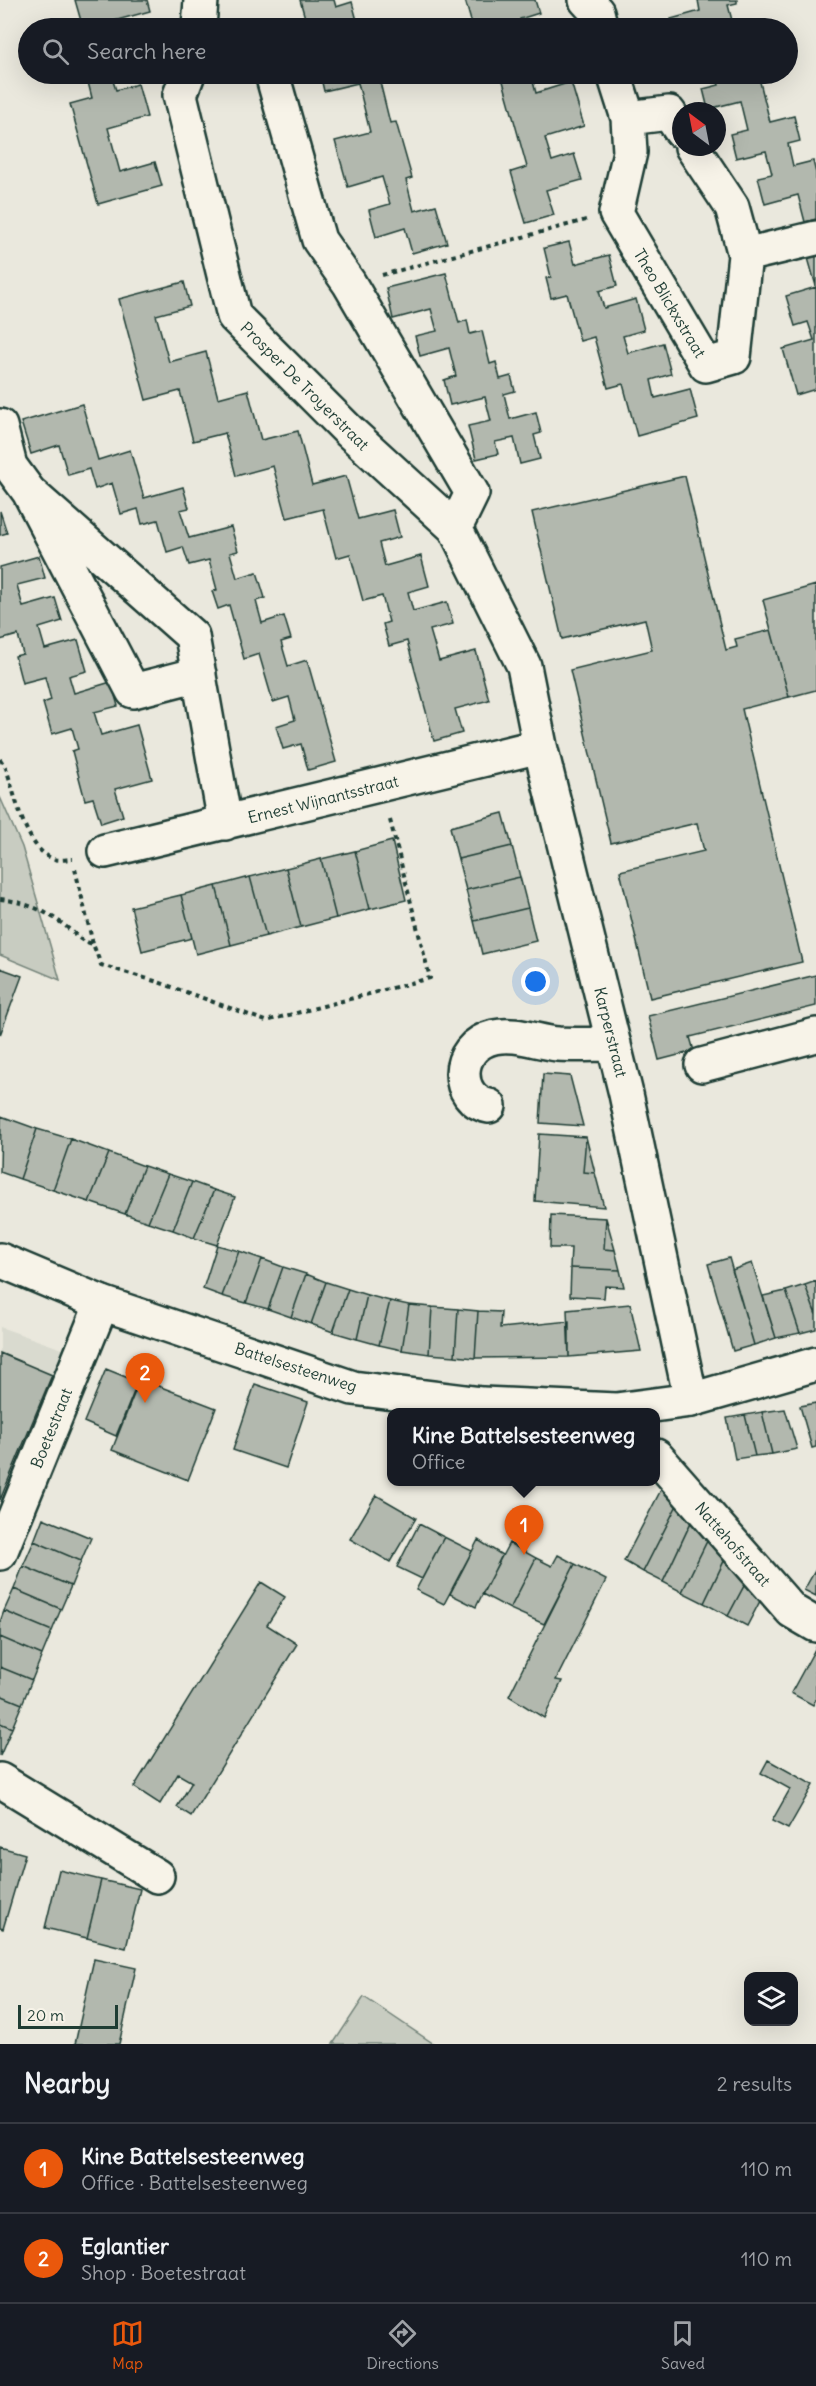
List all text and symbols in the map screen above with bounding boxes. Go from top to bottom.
search box [18,18,798,84]
icon: search [39,35,72,68]
text: Search here [87,37,206,65]
north arrow [672,102,726,156]
street label: Theo Blickxstraat [630,245,711,362]
street label: Prosper De Troyerstraat [237,318,374,455]
street label: Ernest Wijnantsstraat [246,770,401,827]
your location [521,967,550,996]
street label: Karperstraat [590,985,632,1080]
street label: Battelsesteenweg [232,1338,360,1396]
pin: 2 [126,1354,164,1403]
street label: Boetestraat [26,1384,76,1471]
popup [387,1408,660,1486]
text: Kine Battelsesteenweg [412,1421,635,1449]
text: Office [412,1449,465,1474]
street label: Nattehofstraat [691,1498,775,1591]
pin: 1 [504,1506,544,1555]
map controls [744,1972,798,2026]
button: layers [744,1972,798,2026]
scale bar [18,2002,118,2030]
text: 20 m [27,2005,64,2025]
text: Nearby [24,2067,110,2100]
text: 2 results [717,2071,792,2096]
text: Kine Battelsesteenweg [81,2142,304,2170]
text: 1 [40,2156,47,2181]
text: 110 m [741,2156,792,2181]
text: Office · Battelsesteenweg [81,2170,308,2195]
text: Eglantier [81,2232,169,2260]
text: 2 [38,2246,49,2271]
text: 110 m [741,2246,792,2271]
text: Shop · Boetestraat [81,2260,246,2285]
tab: Map [111,2317,144,2373]
tab: Directions [366,2317,439,2373]
tab: Saved [661,2317,705,2373]

